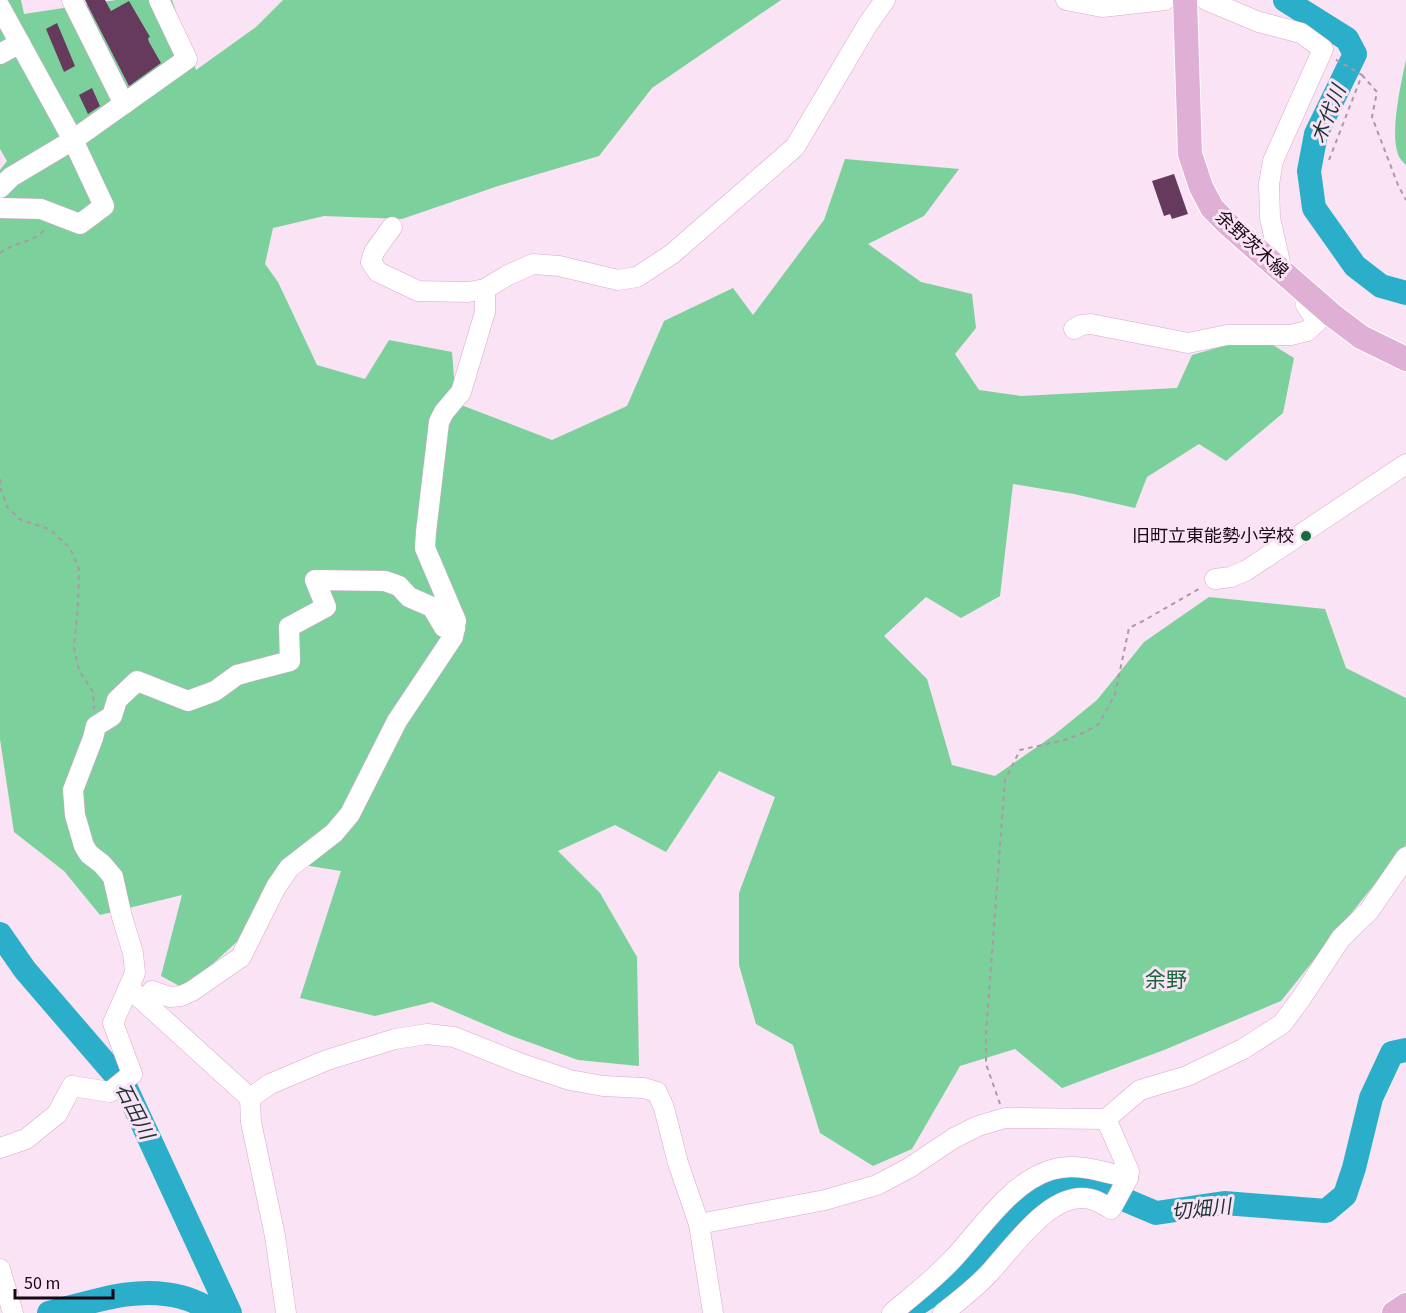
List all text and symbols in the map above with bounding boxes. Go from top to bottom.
water label: 木代川 [1305,79,1354,147]
street label: 余野茨木線 [1210,205,1293,284]
place label: 旧町立東能勢小学校 [1132,524,1294,549]
marker: 旧町立東能勢小学校 [1299,529,1313,543]
district label: 余野 [1145,965,1187,995]
water label: 石田川 [108,1078,161,1146]
water label: 切畑川 [1170,1193,1234,1227]
scale bar [15,1262,112,1300]
text: 50 m [24,1271,60,1296]

